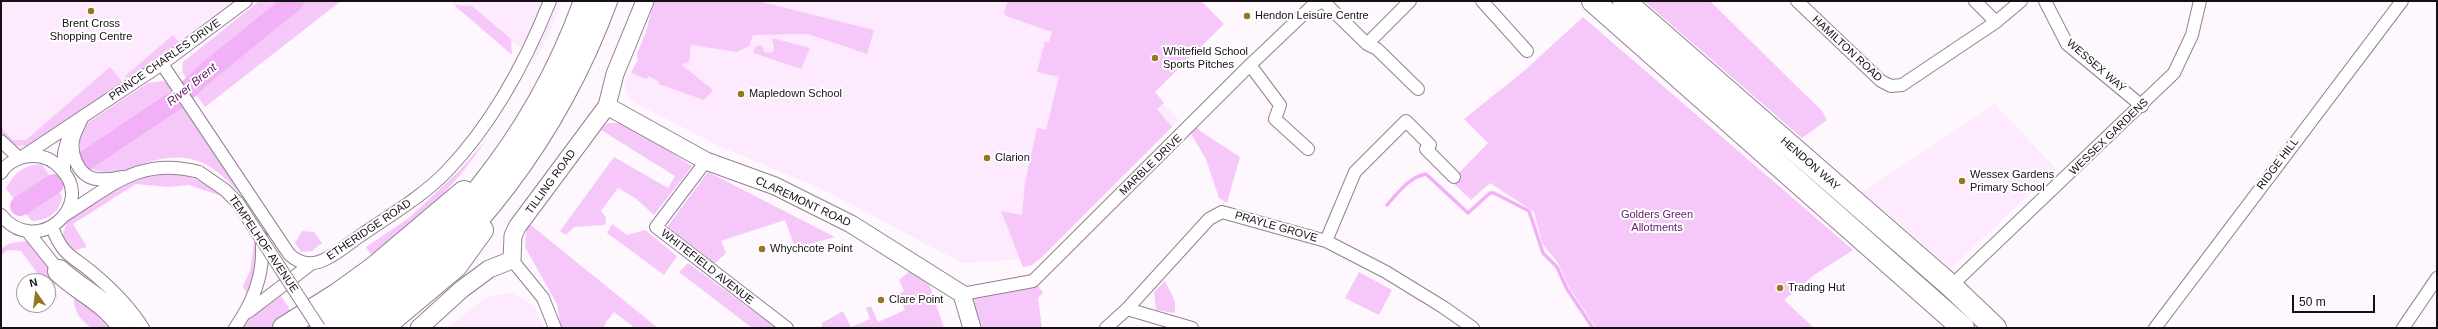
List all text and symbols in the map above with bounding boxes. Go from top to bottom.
marker: Brent Cross Shopping Centre [86,6,96,16]
place label: Hendon Leisure Centre [1255,9,1369,23]
marker: Hendon Leisure Centre [1242,11,1252,21]
street label: HAMILTON ROAD [1809,13,1885,85]
street label: PRINCE CHARLES DRIVE [107,16,223,104]
place label: Brent Cross Shopping Centre [50,17,132,43]
street label: WESSEX WAY [2064,37,2128,95]
place label: Whitefield School Sports Pitches [1163,45,1248,71]
marker: Whitefield School Sports Pitches [1150,53,1160,63]
water label: River Brent [164,61,220,109]
place label: Mapledown School [749,87,842,101]
marker: Mapledown School [736,89,746,99]
street label: WESSEX GARDENS [2067,96,2151,178]
street label: MARBLE DRIVE [1117,132,1185,198]
street label: HENDON WAY [1778,135,1842,193]
street label: RIDGE HILL [2254,136,2302,192]
street label: TILLING ROAD [523,147,579,217]
place label: Clarion [995,151,1030,165]
marker: Clarion [982,153,992,163]
place label: Wessex Gardens Primary School [1970,168,2054,194]
street label: CLAREMONT ROAD [753,174,853,230]
marker: Wessex Gardens Primary School [1957,176,1967,186]
street label: TEMPELHOF AVENUE [225,193,301,295]
street label: ETHERIDGE ROAD [324,197,414,263]
park label: Golders Green Allotments [1621,208,1693,234]
street label: PRAYLE GROVE [1233,209,1319,245]
street label: WHITEFIELD AVENUE [658,227,756,307]
place label: Whychcote Point [770,242,853,256]
marker: Whychcote Point [757,244,767,254]
north arrow [16,273,56,313]
text: N [28,276,39,289]
place label: Trading Hut [1788,281,1845,295]
marker: Trading Hut [1775,283,1785,293]
scale bar [2294,287,2377,313]
place label: Clare Point [889,293,943,307]
marker: Clare Point [876,295,886,305]
text: 50 m [2299,295,2326,309]

